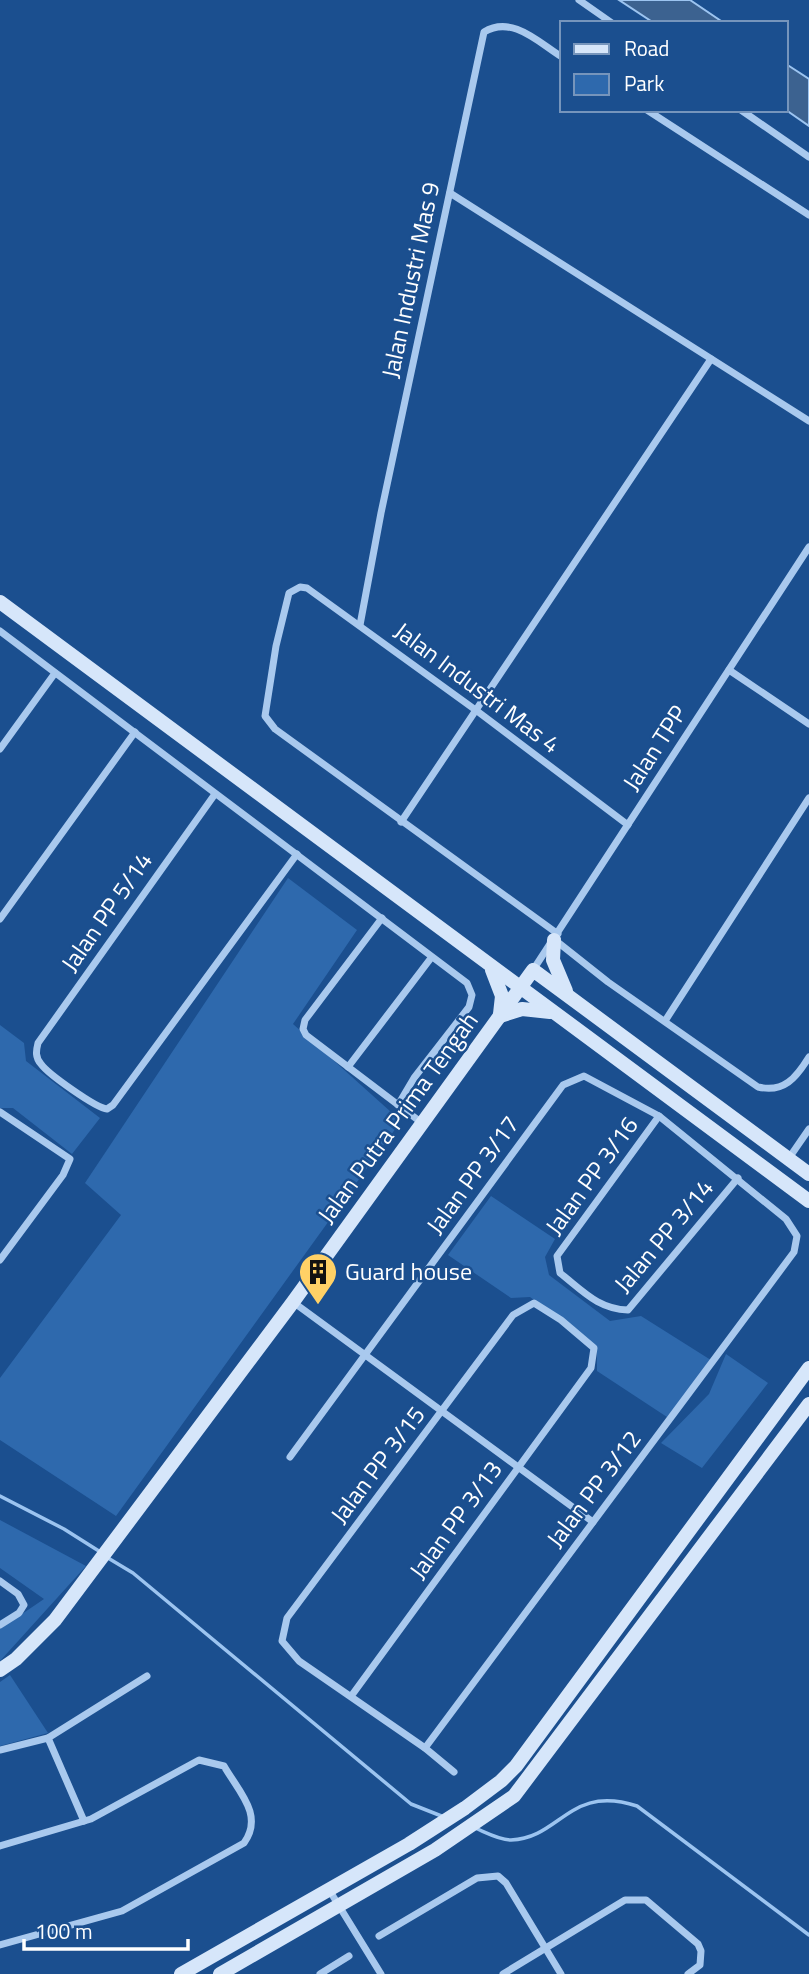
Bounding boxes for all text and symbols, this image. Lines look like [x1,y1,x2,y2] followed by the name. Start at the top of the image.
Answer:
[560,21,788,112] legend
[624,32,669,64] text: Road
[624,67,664,99] text: Park
[372,179,448,381] street label: Jalan Industri Mas 9
[387,613,568,762] street label: Jalan Industri Mas 4
[613,697,695,797] street label: Jalan TPP
[52,844,161,979] street label: Jalan PP 5/14
[308,1004,486,1231] street label: Jalan Putra Prima Tengah
[417,1108,528,1241] street label: Jalan PP 3/17
[536,1109,647,1242] street label: Jalan PP 3/16
[605,1171,722,1300] street label: Jalan PP 3/14
[297,1251,339,1306] building icon: Guard house
[345,1253,472,1289] place label: Guard house
[321,1398,433,1531] street label: Jalan PP 3/15
[537,1422,649,1555] street label: Jalan PP 3/12
[400,1453,511,1586] street label: Jalan PP 3/13
[24,1908,189,1952] scale bar
[35,1915,92,1947] text: 100 m

